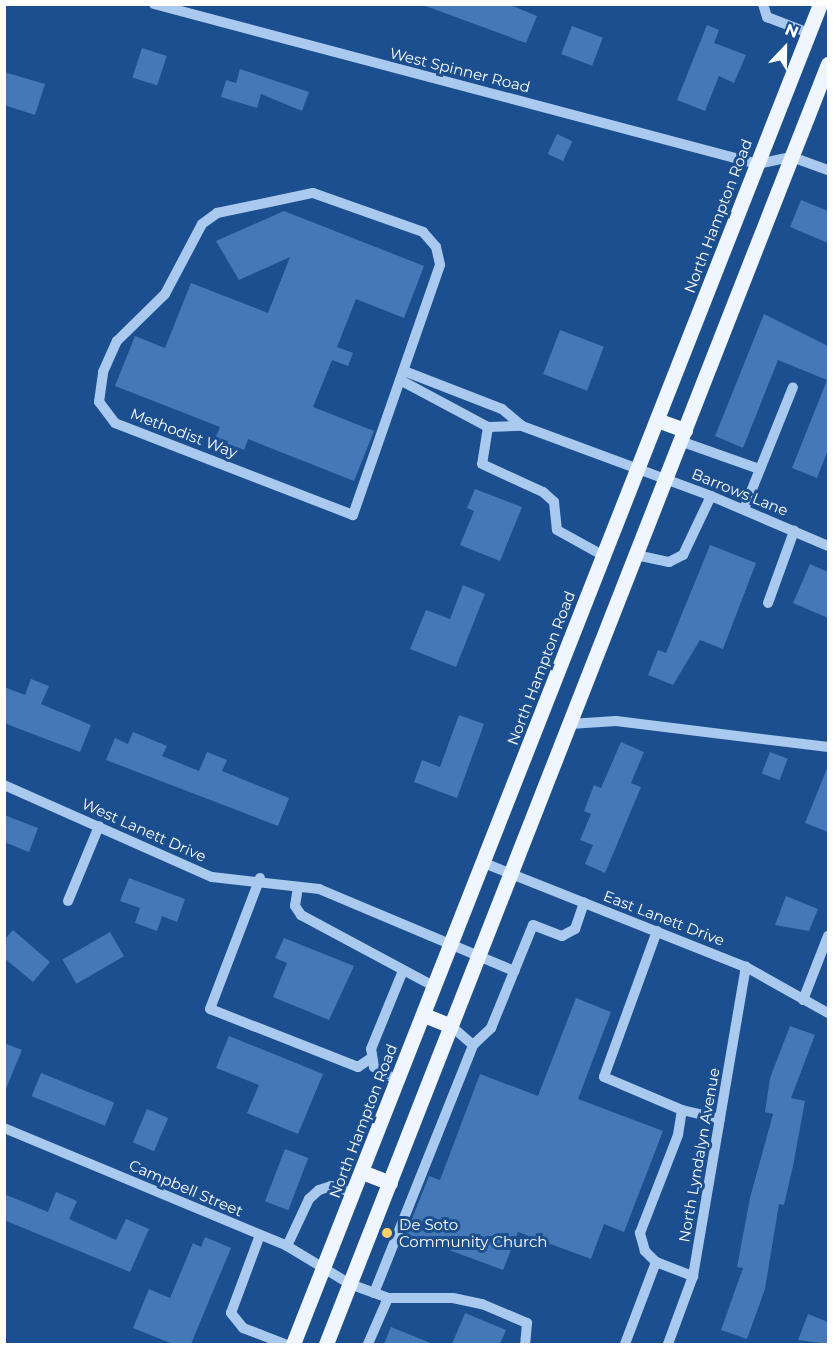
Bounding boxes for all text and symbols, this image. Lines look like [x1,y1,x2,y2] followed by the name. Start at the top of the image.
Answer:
[755,18,815,78] north arrow
[782,20,801,42] text: N
[388,44,532,96] street label: West Spinner Road
[680,136,756,296] street label: North Hampton Road
[128,404,240,462] street label: Methodist Way
[689,464,791,520] street label: Barrows Lane
[503,588,579,748] street label: North Hampton Road
[79,794,209,866] street label: West Lanett Drive
[601,887,727,949] street label: East Lanett Drive
[325,1041,401,1201] street label: North Hampton Road
[675,1066,723,1244] street label: North Lyndalyn Avenue
[126,1156,246,1220] street label: Campbell Street
[399,1215,547,1250] place label: De Soto Community Church
[380,1226,394,1240] marker: De Soto Community Church

